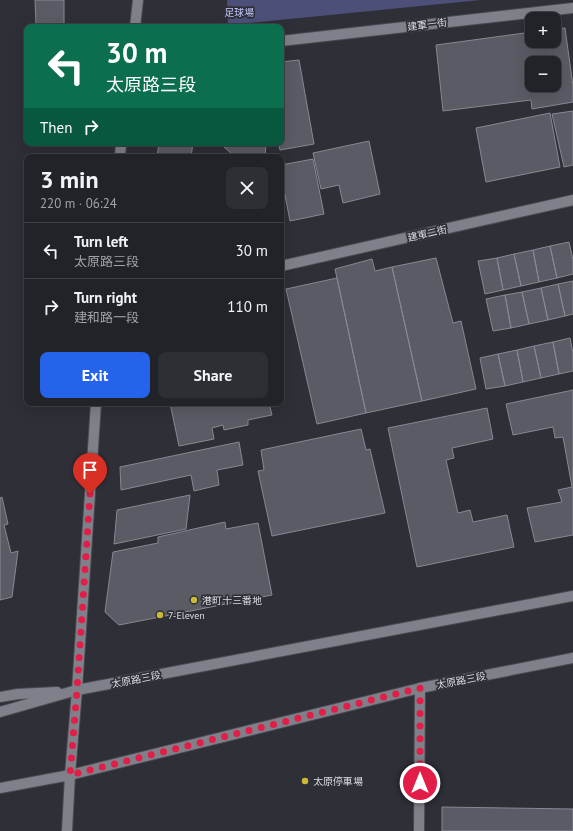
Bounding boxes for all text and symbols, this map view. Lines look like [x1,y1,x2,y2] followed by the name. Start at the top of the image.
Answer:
[224,6,254,19] park label: 足球場
[525,12,561,92] map controls
[525,12,561,48] button: +
[406,16,448,33] street label: 建軍一街
[106,34,167,71] text: 30 m
[40,40,92,92] icon: left
[525,56,561,92] button: −
[106,73,196,96] text: 太原路三段
[80,116,102,138] icon: right
[40,118,72,137] text: Then
[40,164,99,195] text: 3 min
[226,167,268,209] button: close
[40,195,117,212] text: 220 m · 06:24
[406,223,448,244] street label: 建軍二街
[74,232,128,251] text: Turn left
[40,240,62,262] icon: left
[235,241,268,260] text: 30 m
[74,253,139,270] text: 太原路三段
[74,288,137,307] text: Turn right
[40,296,62,318] icon: right
[227,297,268,316] text: 110 m
[74,309,139,326] text: 建和路一段
[40,352,150,398] button: Exit
[158,352,268,398] button: Share
[73,453,107,494] pin
[79,459,101,481] icon: arrive
[202,594,262,607] place label: 港町十三番地
[189,595,199,605] marker: 港町十三番地
[168,609,205,622] place label: 7-Eleven
[155,610,165,620] marker: 7-Eleven
[110,668,162,691] street label: 太原路三段
[435,669,487,692] street label: 太原路三段
[399,762,441,804] position arrow
[313,775,363,788] place label: 太原停車場
[300,776,310,786] marker: 太原停車場

